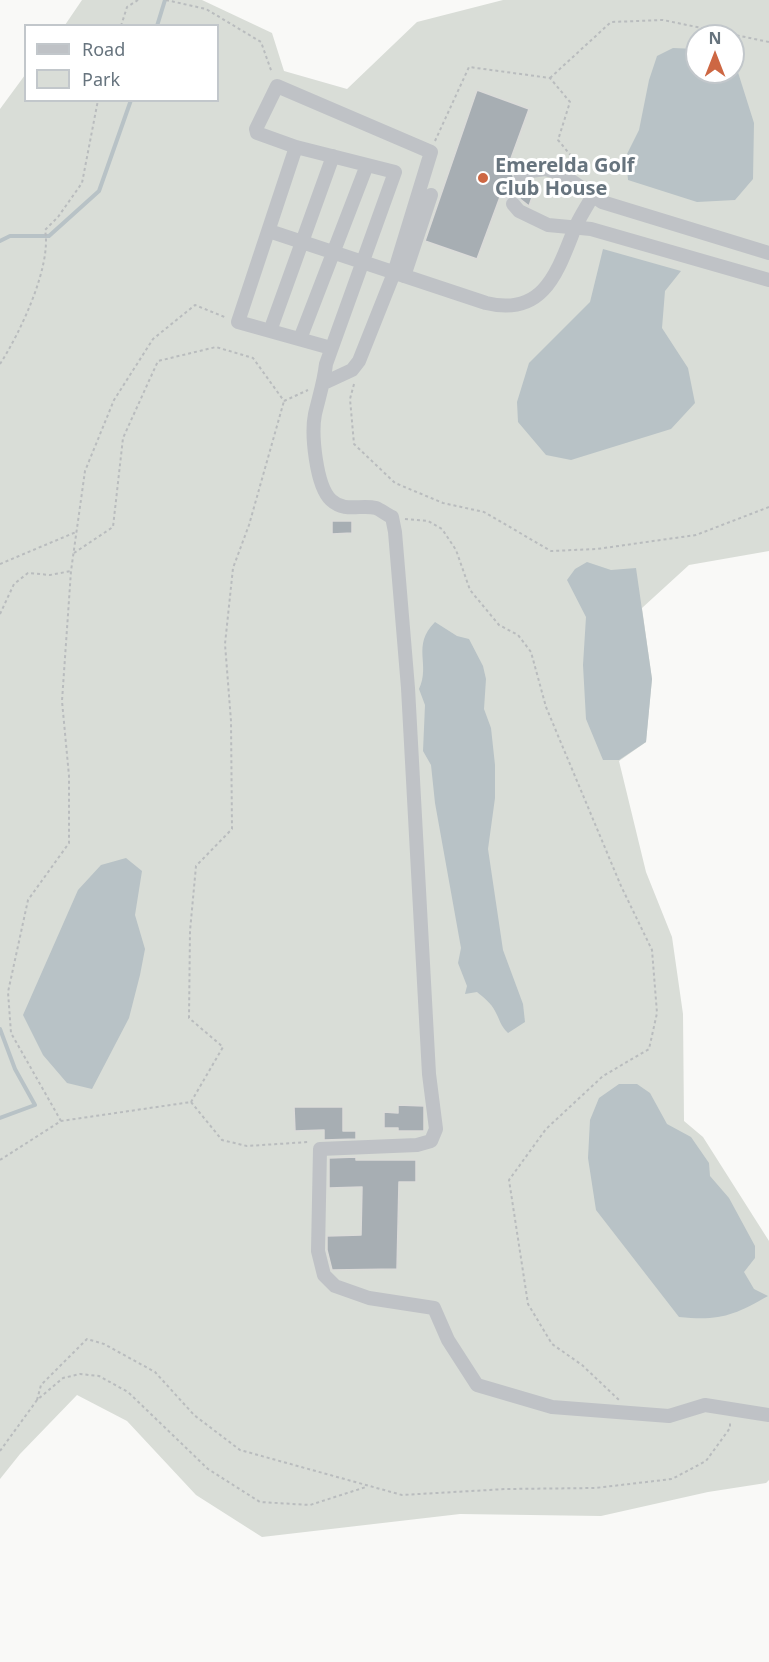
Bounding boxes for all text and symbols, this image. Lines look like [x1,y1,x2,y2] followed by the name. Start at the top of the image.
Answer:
[24,24,219,102] legend
[685,24,745,84] north arrow
[708,27,722,49] text: N
[82,37,125,61] text: Road
[82,67,120,91] text: Park
[495,154,635,201] place label: Emerelda Golf Club House
[476,171,490,185] marker: Emerelda Golf Club House

